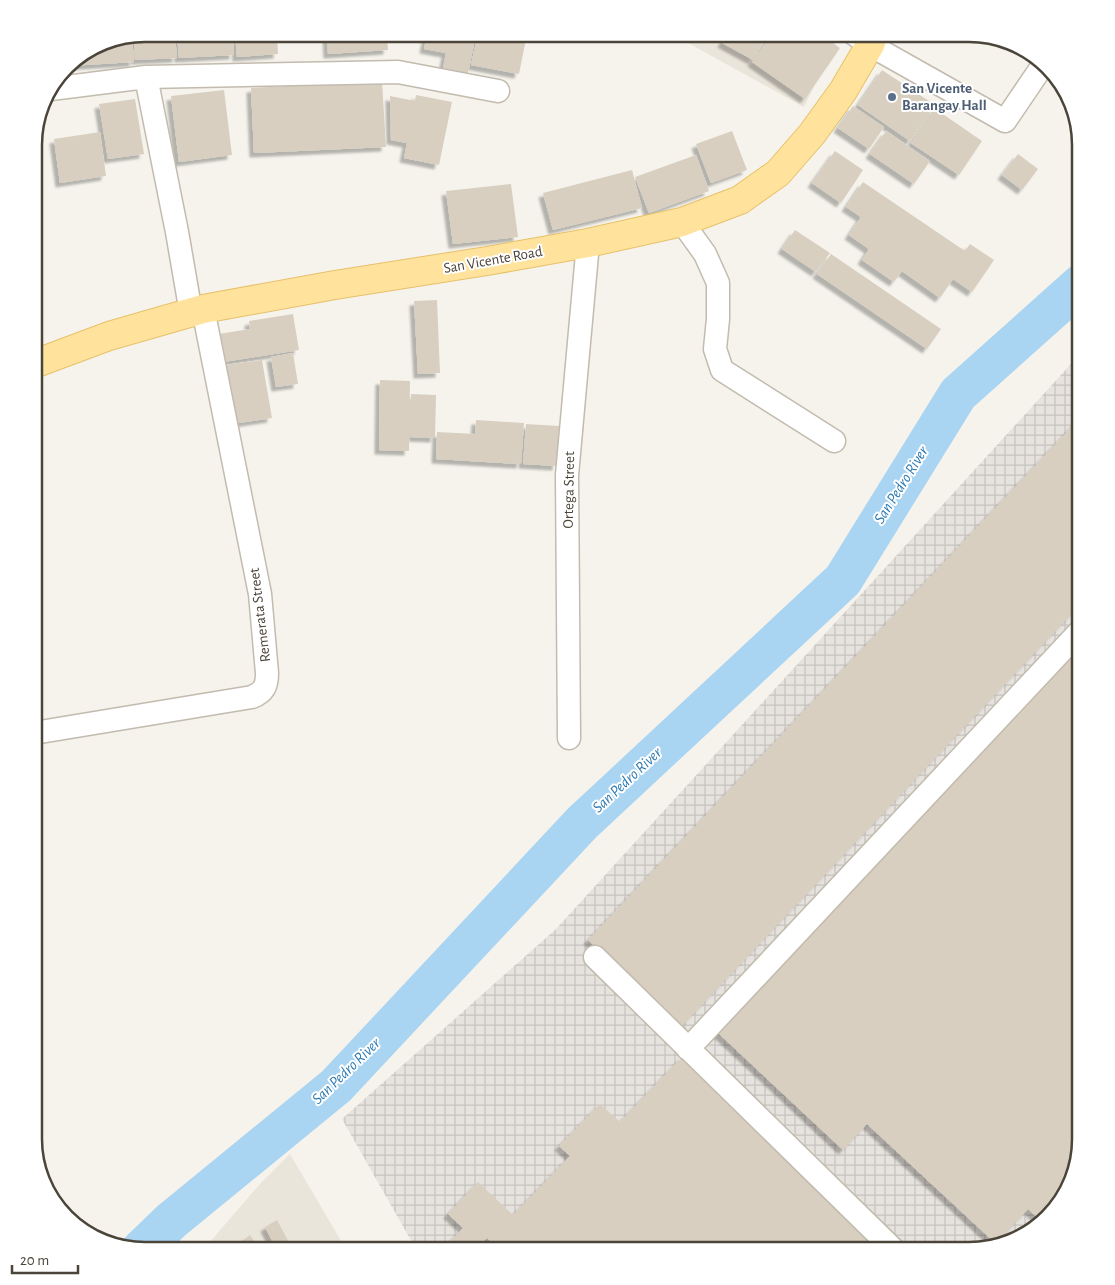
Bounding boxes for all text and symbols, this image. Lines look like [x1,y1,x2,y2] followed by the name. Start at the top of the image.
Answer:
[902,81,987,113] place label: San Vicente Barangay Hall
[886,91,898,103] marker: San Vicente Barangay Hall
[442,244,544,276] street label: San Vicente Road
[871,443,931,526] water label: San Pedro River
[561,451,577,529] street label: Ortega Street
[247,567,273,663] street label: Remerata Street
[589,744,665,816] water label: San Pedro River
[309,1034,384,1107] water label: San Pedro River
[12,1242,79,1274] scale bar
[20,1253,49,1268] text: 20 m

